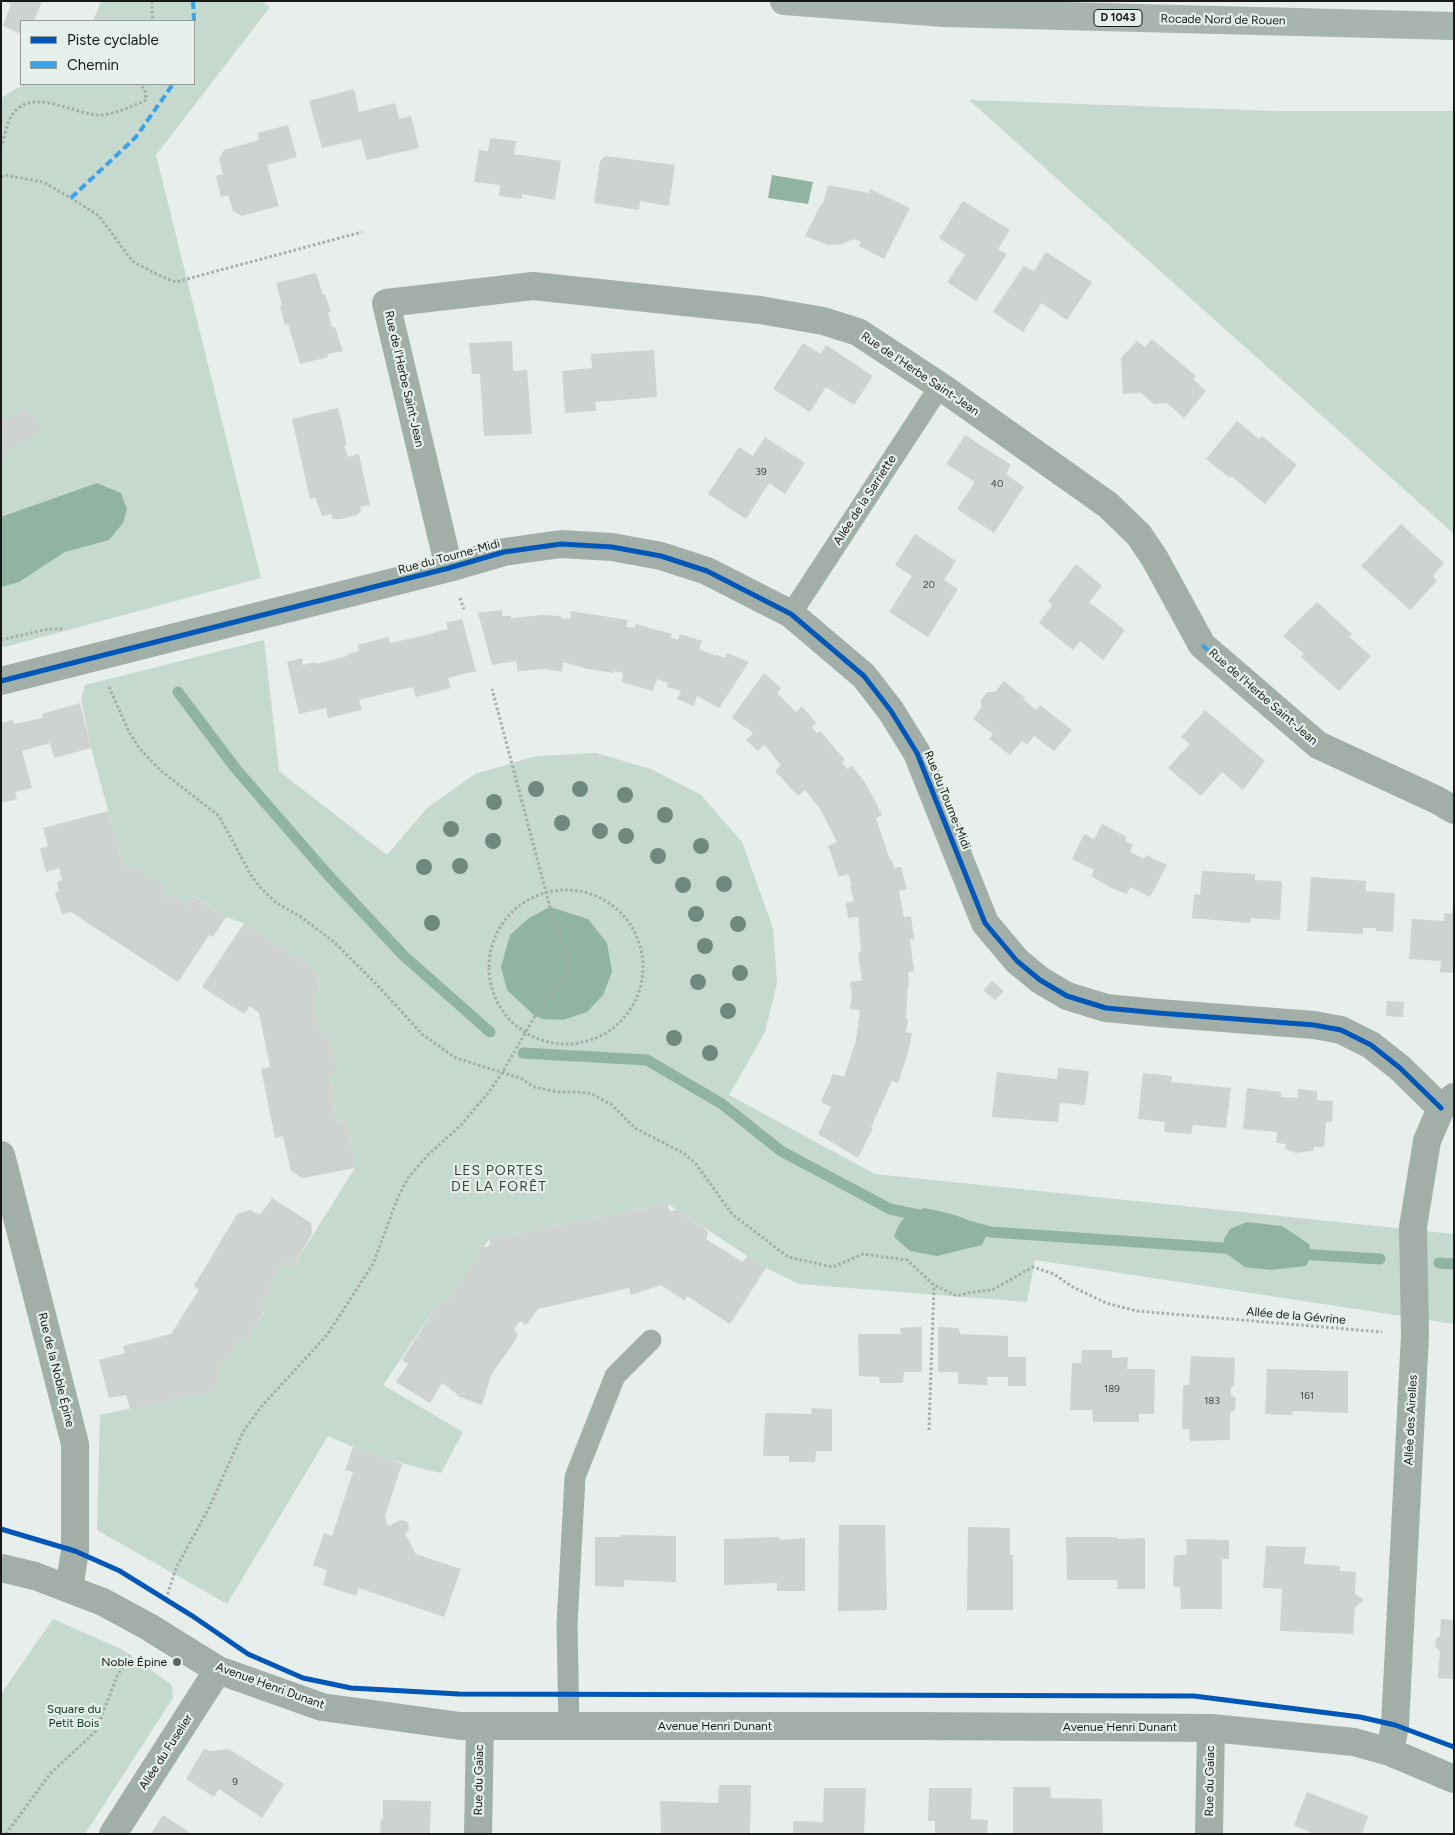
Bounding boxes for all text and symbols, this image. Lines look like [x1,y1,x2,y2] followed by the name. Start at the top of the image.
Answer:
[1094,10,1142,27] road number: D 1043
[1160,12,1286,28] street label: Rocade Nord de Rouen
[20,20,195,85] legend
[67,31,159,49] text: Piste cyclable
[67,56,119,74] text: Chemin
[381,309,427,449] street label: Rue de l'Herbe Saint-Jean
[858,329,982,419] street label: Rue de l'Herbe Saint-Jean
[831,452,899,548] street label: Allée de la Sarriette
[755,466,767,478] house number: 39
[991,478,1003,490] house number: 40
[396,536,502,578] street label: Rue du Tourne-Midi
[923,579,935,591] house number: 20
[1206,646,1320,748] street label: Rue de l'Herbe Saint-Jean
[921,749,973,851] street label: Rue du Tourne-Midi
[450,1163,548,1196] district label: LES PORTES DE LA FORÊT
[1246,1304,1346,1328] street label: Allée de la Gévrine
[35,1311,77,1429] street label: Rue de la Noble Épine
[1401,1374,1421,1466] street label: Allée des Airelles
[1104,1383,1120,1395] house number: 189
[1300,1390,1314,1402] house number: 161
[1204,1395,1220,1407] house number: 183
[101,1655,167,1669] place label: Noble Épine
[171,1656,183,1668] marker: Noble Épine
[214,1660,326,1712] street label: Avenue Henri Dunant
[47,1702,101,1730] park label: Square du Petit Bois
[136,1711,196,1793] street label: Allée du Fuselier
[658,1719,772,1733] street label: Avenue Henri Dunant
[1063,1720,1177,1734] street label: Avenue Henri Dunant
[471,1744,487,1816] street label: Rue du Gaïac
[1202,1745,1218,1817] street label: Rue du Gaïac
[232,1776,238,1788] house number: 9

